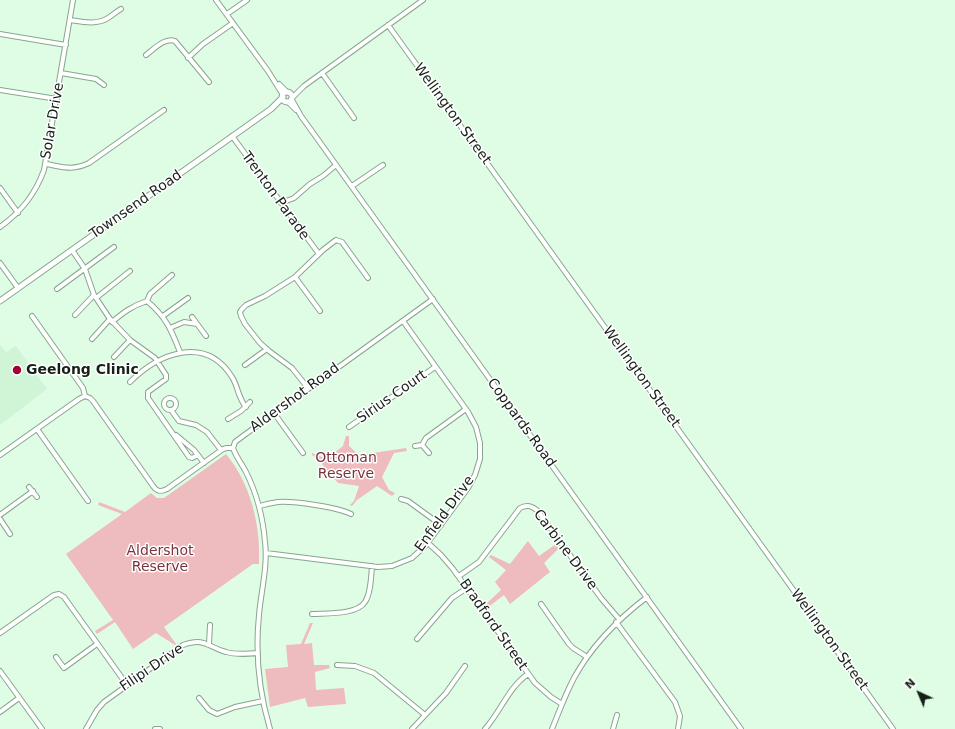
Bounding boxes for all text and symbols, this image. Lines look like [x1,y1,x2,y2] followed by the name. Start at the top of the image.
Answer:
[410,60,494,168] street label: Wellington Street
[38,81,68,161] street label: Solar Drive
[237,149,313,243] street label: Trenton Parade
[87,167,185,243] street label: Townsend Road
[599,323,683,431] street label: Wellington Street
[247,360,343,436] street label: Aldershot Road
[26,362,139,378] place label: Geelong Clinic
[11,364,23,376] marker: Geelong Clinic
[354,367,430,427] street label: Sirius Court
[483,375,559,471] street label: Coppards Road
[315,450,377,482] park label: Ottoman Reserve
[412,473,478,555] street label: Enfield Drive
[529,507,601,593] street label: Carbine Drive
[127,543,193,576] park label: Aldershot Reserve
[455,576,531,674] street label: Bradford Street
[787,586,871,694] street label: Wellington Street
[117,641,187,695] street label: Filipi Drive
[899,673,939,713] north arrow
[902,676,918,692] text: N

